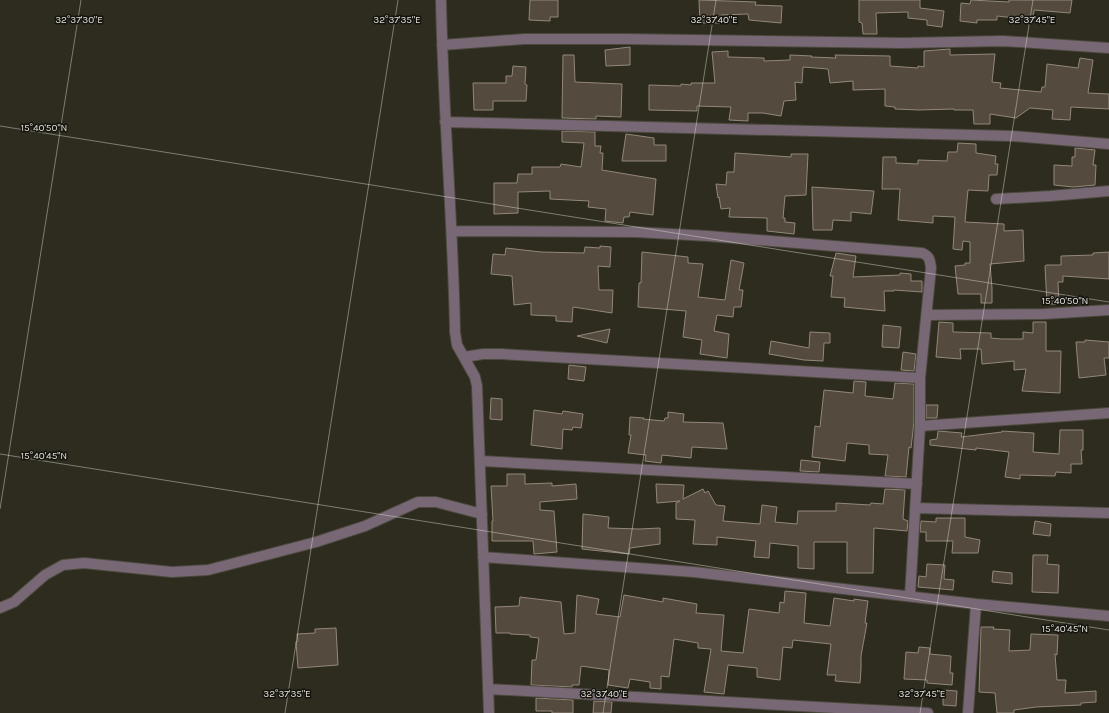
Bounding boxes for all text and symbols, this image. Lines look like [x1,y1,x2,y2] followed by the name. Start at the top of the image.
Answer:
[55,14,103,26] text: 32°37'30"E
[373,14,421,26] text: 32°37'35"E
[690,14,738,26] text: 32°37'40"E
[1009,14,1055,26] text: 32°37'45"E
[21,122,67,134] text: 15°40'50"N
[1042,295,1088,307] text: 15°40'50"N
[21,450,67,462] text: 15°40'45"N
[1042,623,1088,635] text: 15°40'45"N
[263,688,311,700] text: 32°37'35"E
[580,688,628,700] text: 32°37'40"E
[899,688,945,700] text: 32°37'45"E

